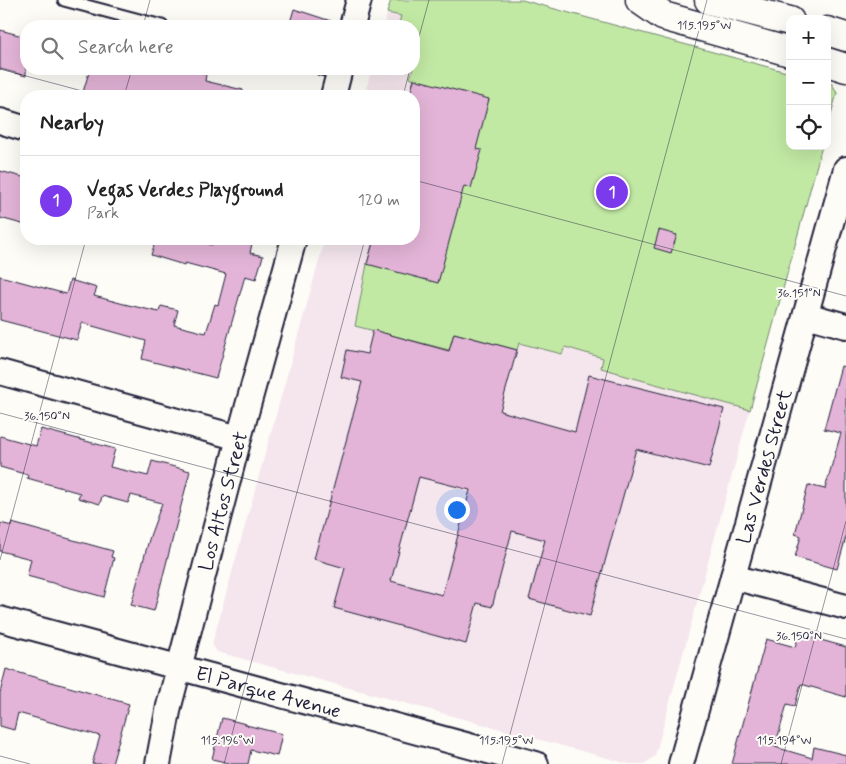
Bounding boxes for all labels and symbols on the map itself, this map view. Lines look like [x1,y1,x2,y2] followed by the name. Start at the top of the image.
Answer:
[677,18,731,34] text: 115.195°W
[596,173,628,211] pin: 1
[777,286,821,302] text: 36.151°N
[731,386,799,547] street label: Las Verdes Street
[24,409,70,425] text: 36.150°N
[193,429,255,574] street label: Los Altos Street
[444,497,470,523] your location
[776,629,822,645] text: 36.150°N
[192,660,344,726] street label: El Parque Avenue
[200,733,254,749] text: 115.196°W
[479,733,533,749] text: 115.195°W
[757,733,811,749] text: 115.194°W

